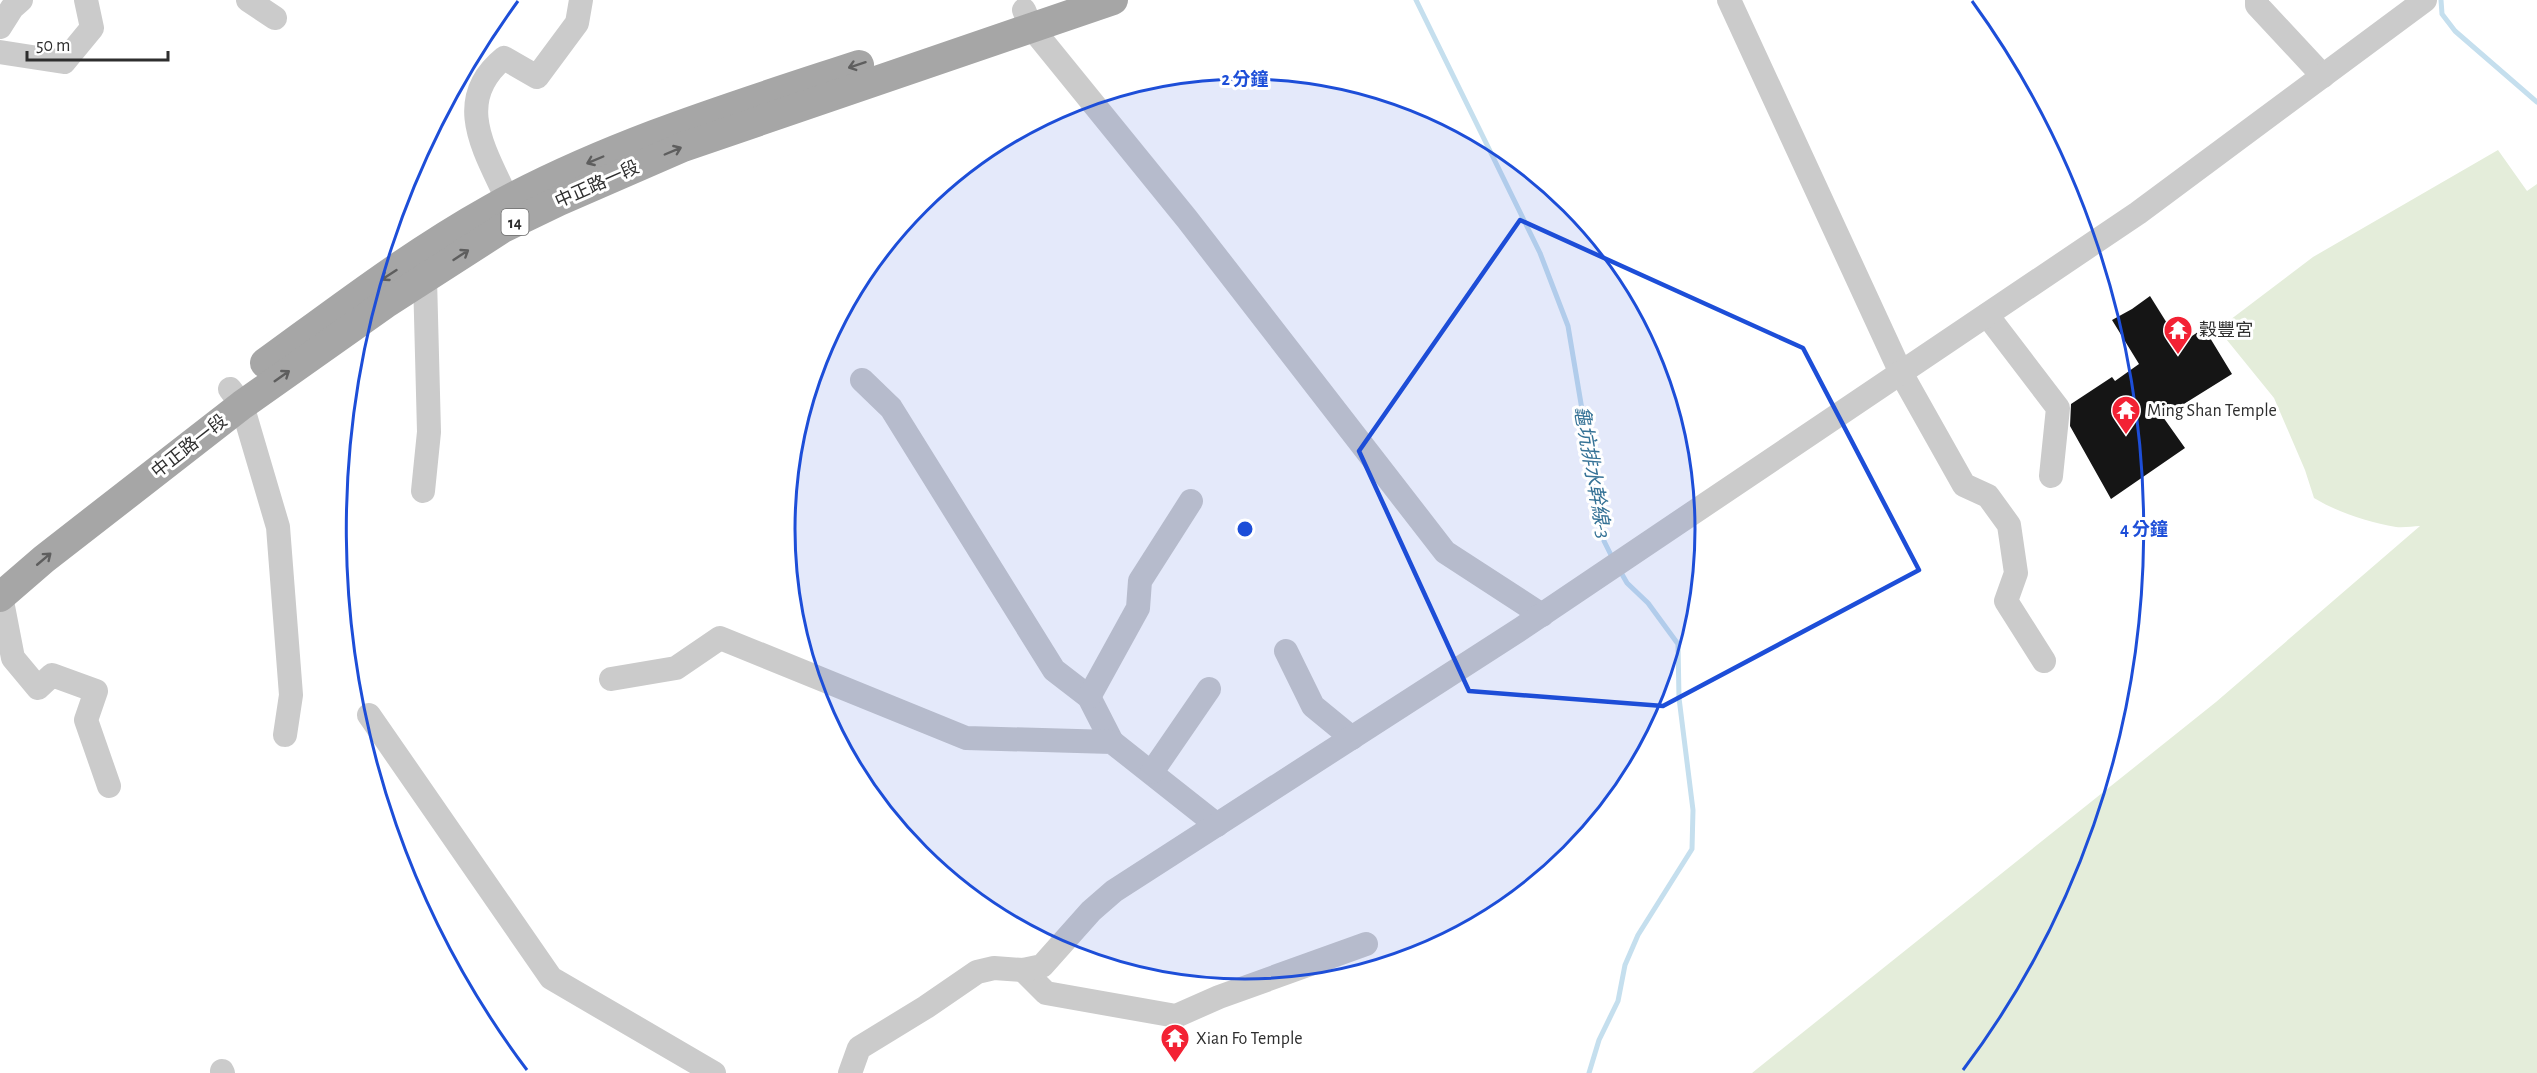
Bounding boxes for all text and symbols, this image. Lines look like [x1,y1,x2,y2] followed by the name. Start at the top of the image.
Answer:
[27,24,168,62] scale bar
[36,37,70,55] text: 50 m
[849,61,867,72] one-way arrow
[1221,69,1269,89] text: 2 分鐘
[664,145,682,156] one-way arrow
[587,155,605,166] one-way arrow
[552,157,642,211] street label: 中正路一段
[502,209,528,235] road number: 14
[452,249,469,261] one-way arrow
[381,269,397,281] one-way arrow
[2162,314,2194,356] temple icon: 穀豐宮
[2199,320,2253,340] place label: 穀豐宮
[273,370,290,382] one-way arrow
[2110,394,2142,436] temple icon: Ming Shan Temple
[2147,402,2277,420] place label: Ming Shan Temple
[1570,404,1616,540] water label: 龜坑排水幹線-3
[147,410,231,482] street label: 中正路一段
[1235,519,1255,539] centre of rings
[2120,519,2168,539] text: 4 分鐘
[36,552,51,566] one-way arrow
[1159,1022,1191,1064] temple icon: Xian Fo Temple
[1196,1030,1303,1048] place label: Xian Fo Temple

